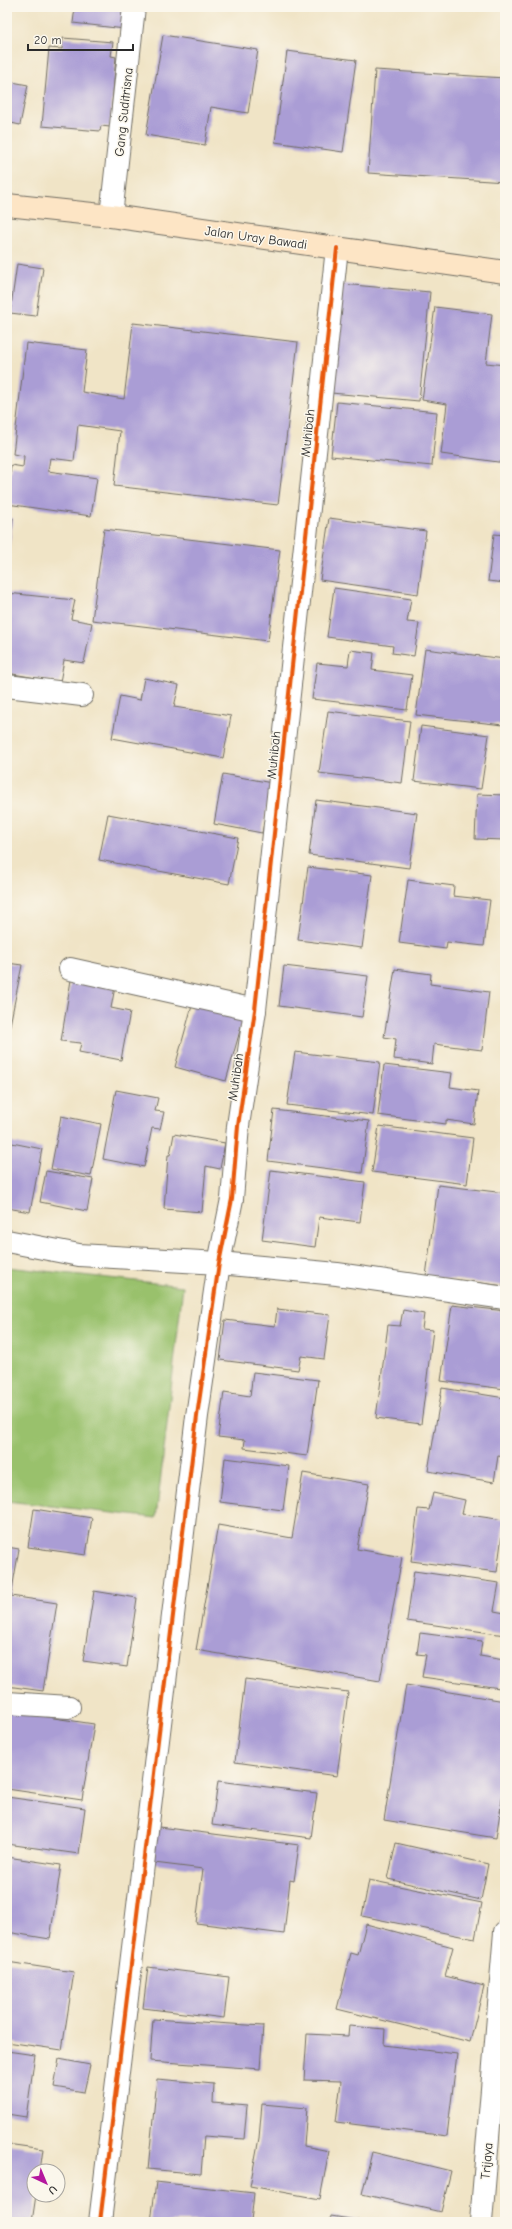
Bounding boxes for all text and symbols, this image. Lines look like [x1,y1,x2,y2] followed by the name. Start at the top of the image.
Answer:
[28,26,133,52] scale bar
[34,33,62,47] text: 20 m
[111,67,136,157] street label: Gang Suditrisna
[204,223,308,252] street label: Jalan Uray Bawadi
[298,408,317,458] street label: Muhibah
[264,730,283,780] street label: Muhibah
[225,1052,246,1102] street label: Muhibah
[477,2142,496,2180] street label: Trijaya
[26,2163,66,2203] north arrow
[45,2183,60,2197] text: U

